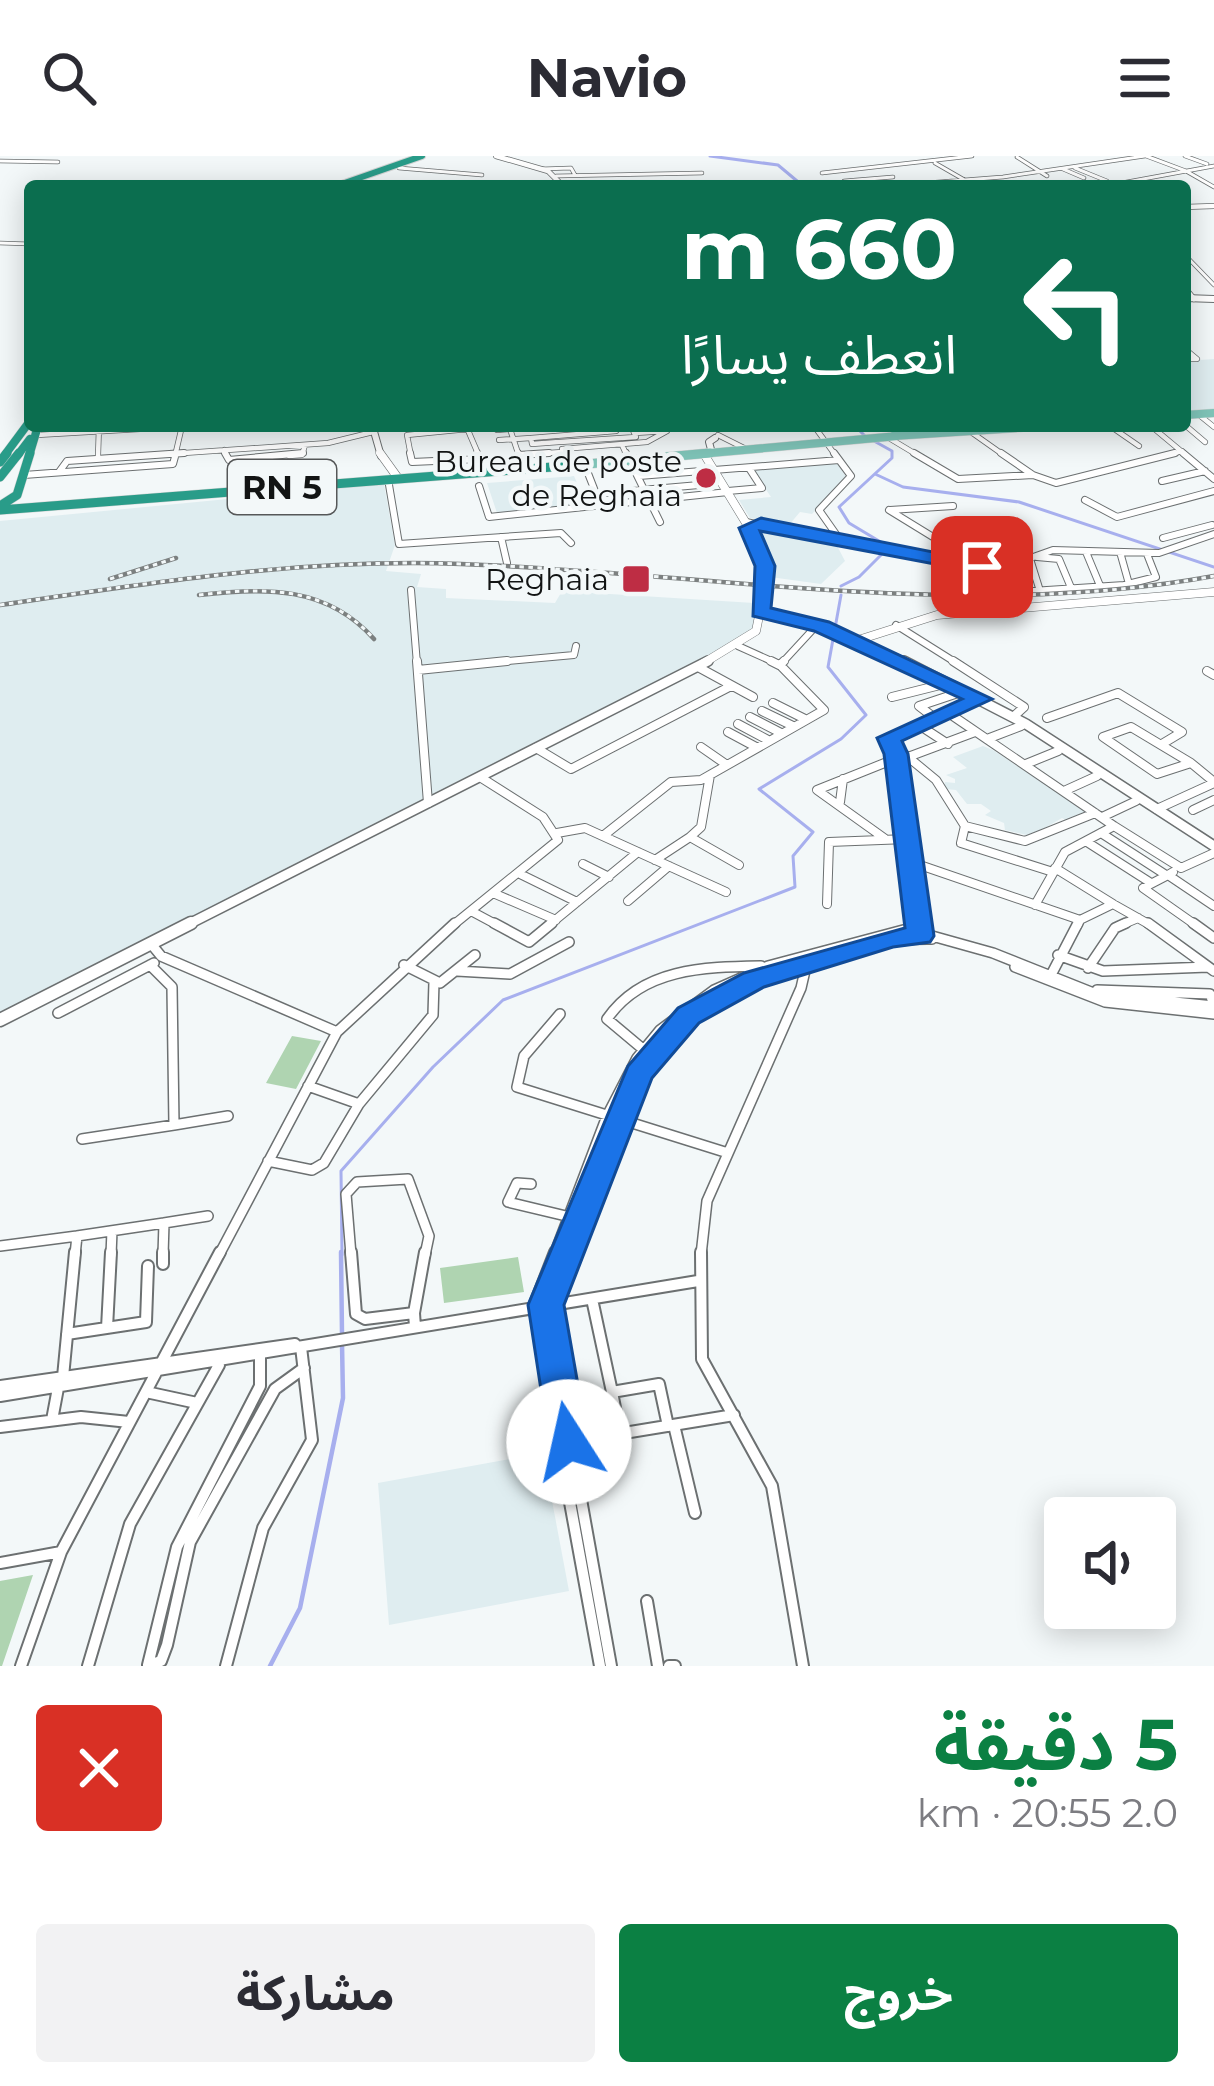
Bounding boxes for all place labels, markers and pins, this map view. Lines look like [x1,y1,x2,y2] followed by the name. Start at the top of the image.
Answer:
[434,443,682,514] place label: Bureau de poste de Reghaia
[693,465,719,491] marker: Bureau de poste de Reghaia
[931,516,1033,618] pin
[485,561,609,598] place label: Reghaia
[620,563,652,595] marker: Reghaia

